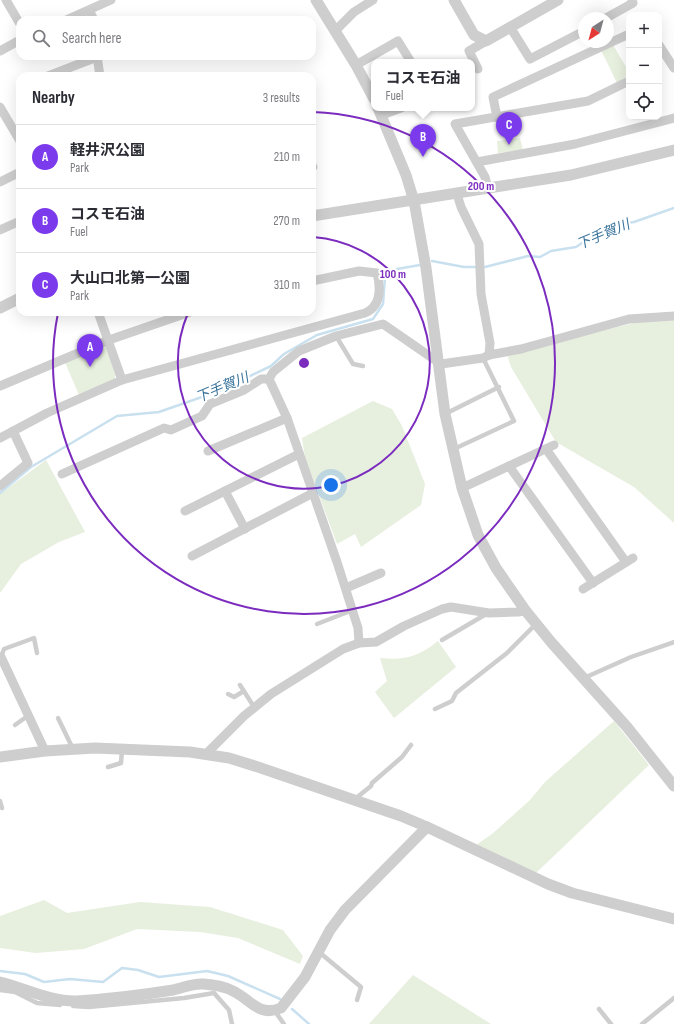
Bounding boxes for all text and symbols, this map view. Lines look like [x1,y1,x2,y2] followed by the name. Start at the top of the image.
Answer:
[578,12,614,48] north arrow
[626,12,662,120] map controls
[626,12,662,48] button: +
[16,16,316,60] search box
[30,27,52,49] icon: search
[62,29,122,48] text: Search here
[626,48,662,84] button: −
[371,59,475,111] popup
[385,69,461,88] text: コスモ石油
[626,84,662,120] button: locate
[32,88,75,108] text: Nearby
[385,88,403,104] text: Fuel
[263,90,300,106] text: 3 results
[496,112,522,145] pin: C
[410,124,436,157] pin: B
[70,141,145,160] text: 軽井沢公園
[42,149,48,165] text: A
[274,149,300,165] text: 210 m
[70,160,89,176] text: Park
[468,179,494,194] text: 200 m
[70,205,145,224] text: コスモ石油
[42,213,48,229] text: B
[273,213,300,229] text: 270 m
[574,215,634,253] water label: 下手賀川
[70,224,88,240] text: Fuel
[380,267,406,282] text: 100 m
[70,269,190,288] text: 大山口北第一公園
[42,277,48,293] text: C
[274,277,300,293] text: 310 m
[70,288,89,304] text: Park
[77,334,103,367] pin: A
[297,356,311,370] centre of rings
[193,368,253,406] water label: 下手賀川
[321,475,341,495] your location

